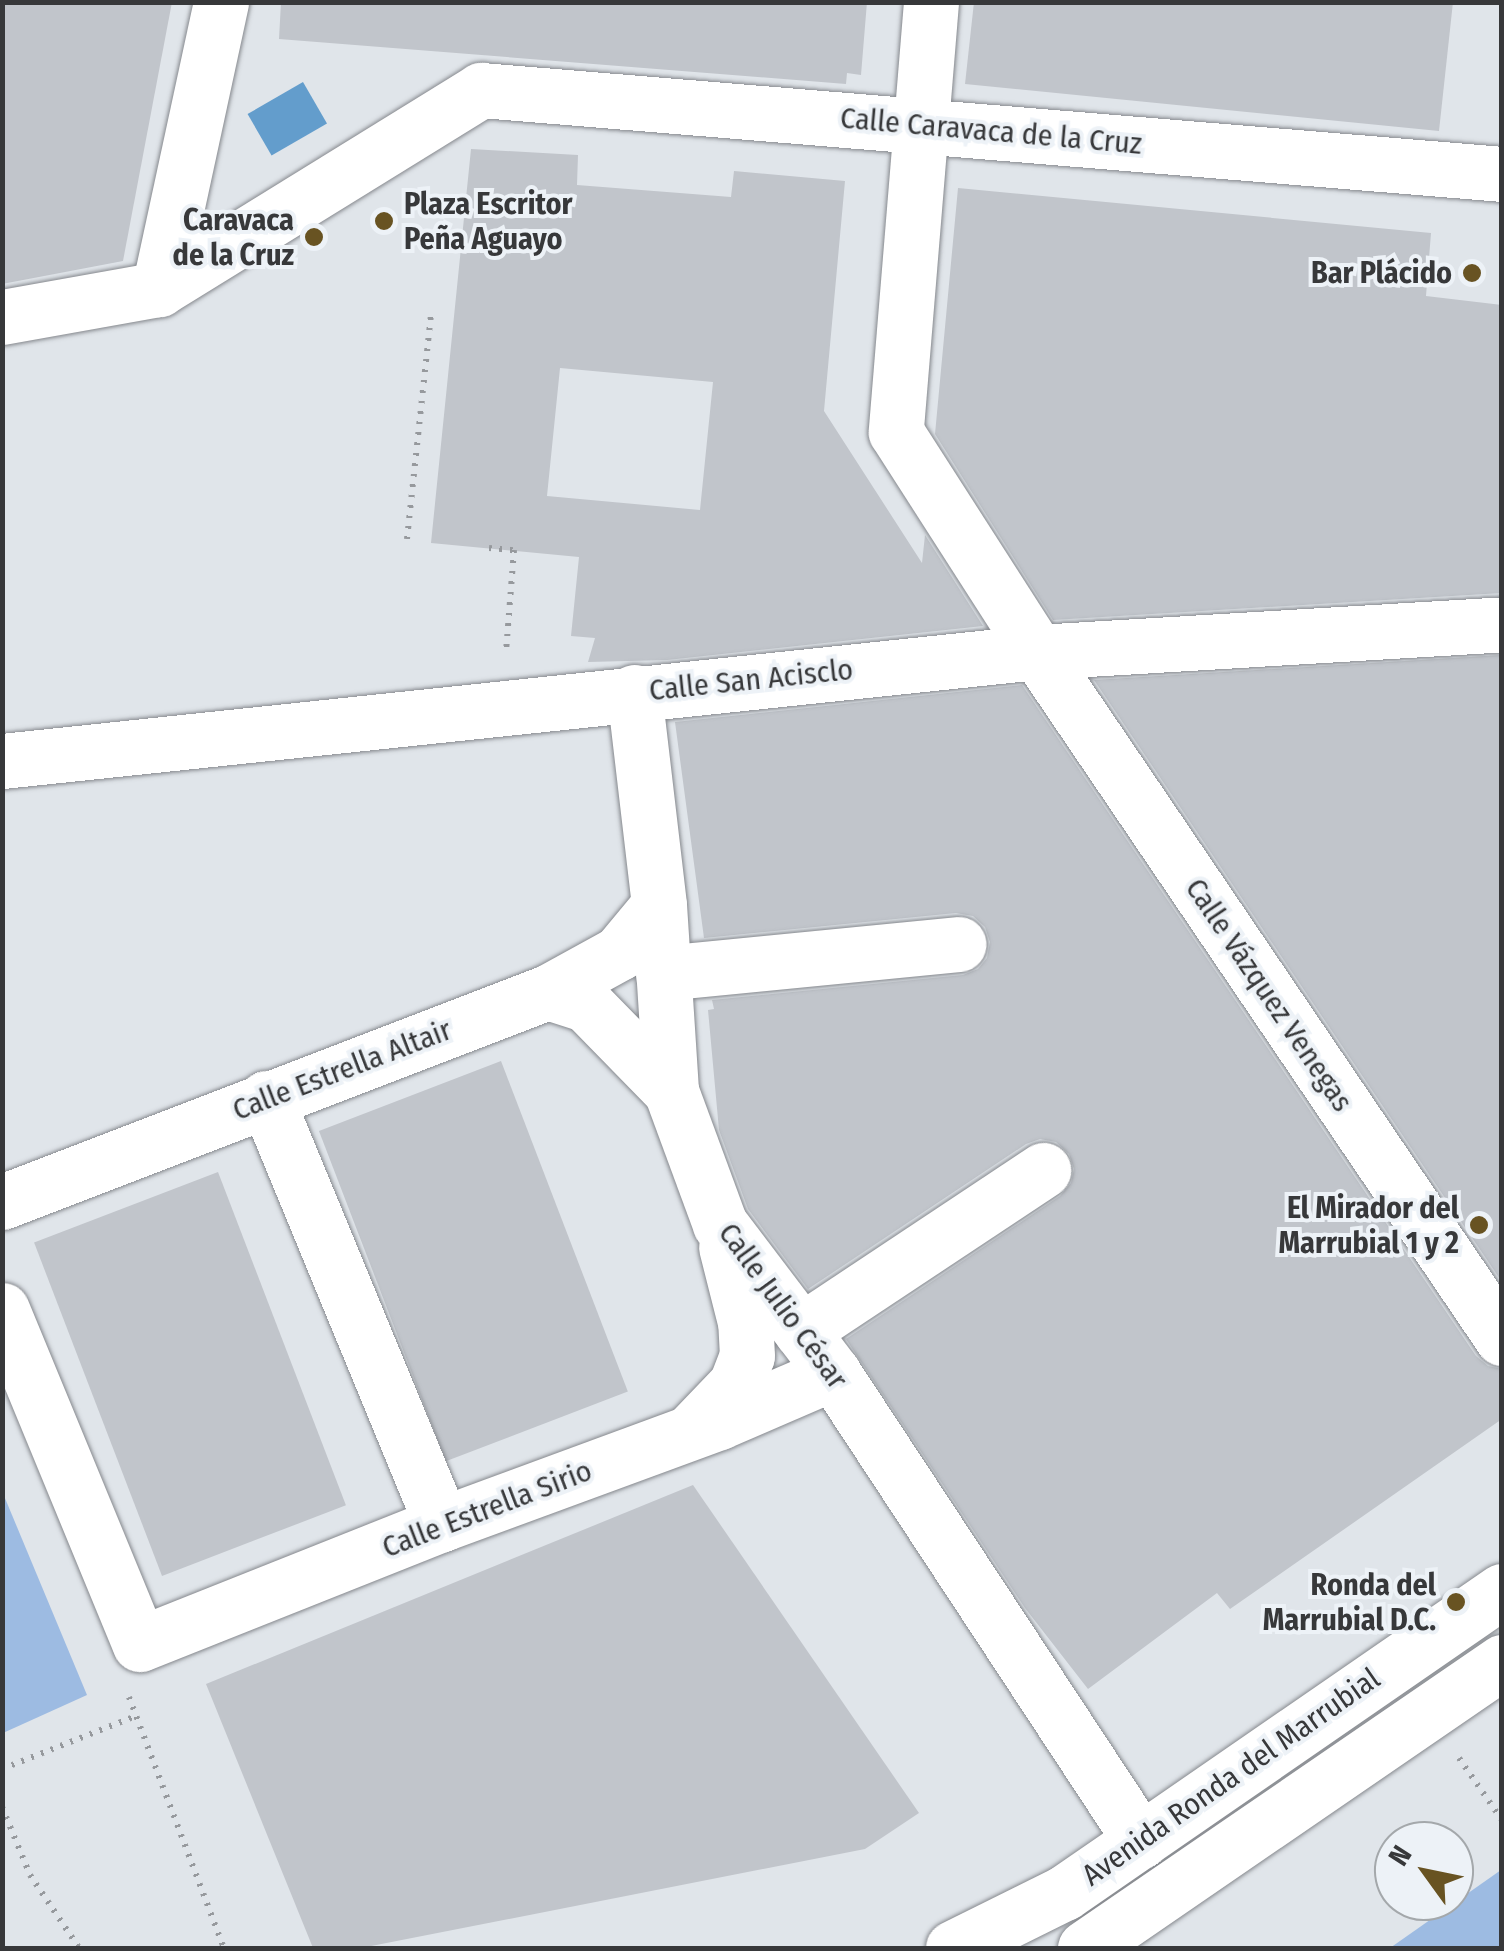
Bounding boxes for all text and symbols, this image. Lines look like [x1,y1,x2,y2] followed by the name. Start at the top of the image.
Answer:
[839,100,1143,162] street label: Calle Caravaca de la Cruz
[404,186,572,256] place label: Plaza Escritor Peña Aguayo
[173,202,294,272] place label: Caravaca de la Cruz
[373,210,395,232] marker: Plaza Escritor Peña Aguayo
[303,226,325,248] marker: Caravaca de la Cruz
[1311,255,1452,291] place label: Bar Plácido
[1461,262,1483,284] marker: Bar Plácido
[647,651,855,709] street label: Calle San Acisclo
[1178,872,1360,1118] street label: Calle Vázquez Venegas
[228,1012,456,1128] street label: Calle Estrella Altair
[1279,1190,1459,1260] place label: El Mirador del Marrubial 1 y 2
[1468,1214,1490,1236] marker: El Mirador del Marrubial 1 y 2
[711,1216,855,1396] street label: Calle Julio César
[377,1452,597,1566] street label: Calle Estrella Sirio
[1263,1567,1436,1638] place label: Ronda del Marrubial D.C.
[1445,1591,1467,1613] marker: Ronda del Marrubial D.C.
[1075,1661,1387,1893] street label: Avenida Ronda del Marrubial
[1374,1821,1474,1921] north arrow
[1382,1839,1419,1872] text: N

